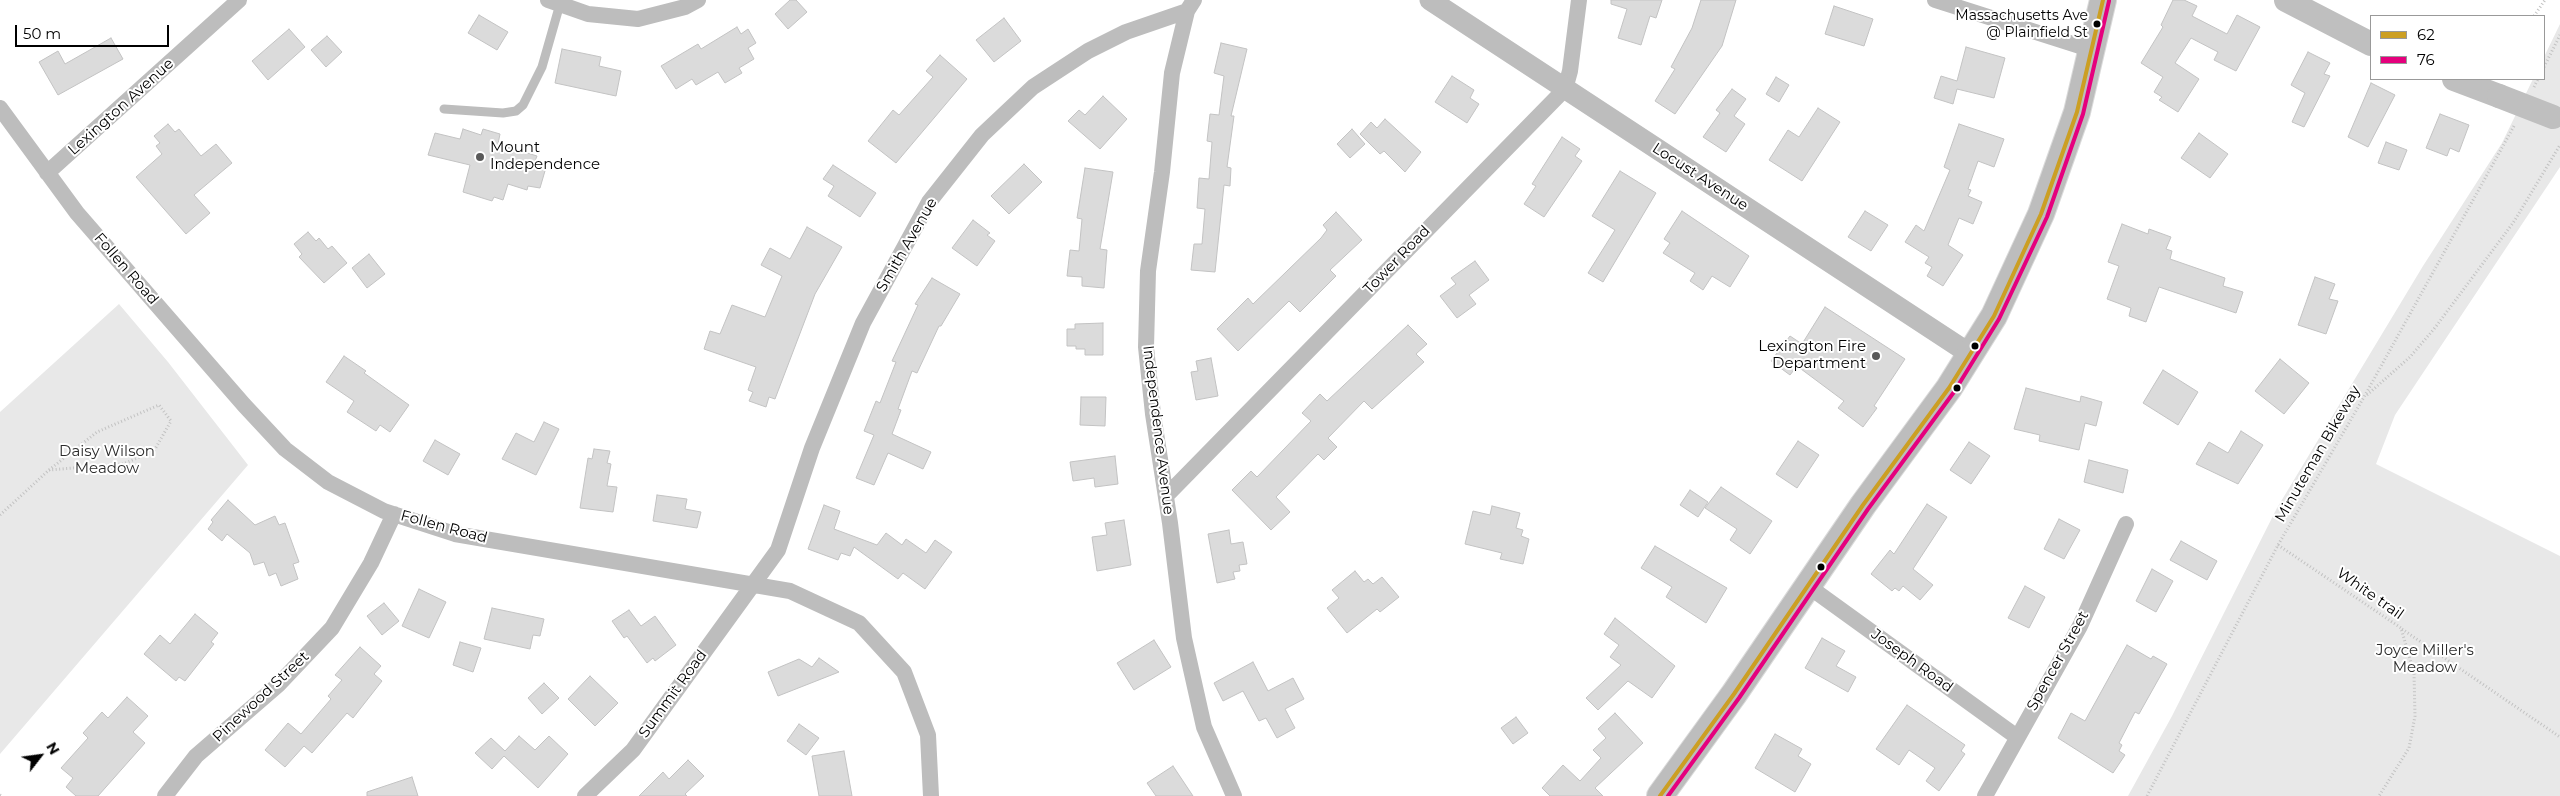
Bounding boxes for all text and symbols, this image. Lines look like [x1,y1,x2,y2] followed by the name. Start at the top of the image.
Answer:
[1955,8,2088,40] place label: Massachusetts Ave @ Plainfield St
[18,15,171,47] scale bar
[2370,15,2545,80] legend
[2092,19,2102,29] marker: Massachusetts Ave @ Plainfield St
[23,24,61,43] text: 50 m
[2417,25,2435,44] text: 62
[2417,50,2435,69] text: 76
[64,55,178,159] street label: Lexington Avenue
[490,139,600,174] place label: Mount Independence
[1649,139,1751,215] street label: Locust Avenue
[474,151,486,163] marker: Mount Independence
[873,195,941,295] street label: Smith Avenue
[1360,222,1434,298] street label: Tower Road
[90,229,162,309] street label: Follen Road
[1758,338,1866,373] place label: Lexington Fire Department
[1970,341,1980,351] unlabelled marker
[1139,344,1177,516] street label: Independence Avenue
[1870,350,1882,362] marker: Lexington Fire Department
[2272,382,2364,526] street label: Minuteman Bikeway
[1952,383,1962,393] unlabelled marker
[59,443,155,478] park label: Daisy Wilson Meadow
[399,507,489,547] street label: Follen Road
[1816,562,1826,572] unlabelled marker
[2333,564,2407,624] street label: White trail
[2023,608,2093,714] street label: Spencer Street
[1868,625,1956,697] street label: Joseph Road
[2376,642,2474,677] park label: Joyce Miller's Meadow
[635,647,711,741] street label: Summit Road
[209,648,313,746] street label: Pinewood Street
[15,731,65,781] north arrow
[42,739,64,758] text: N

